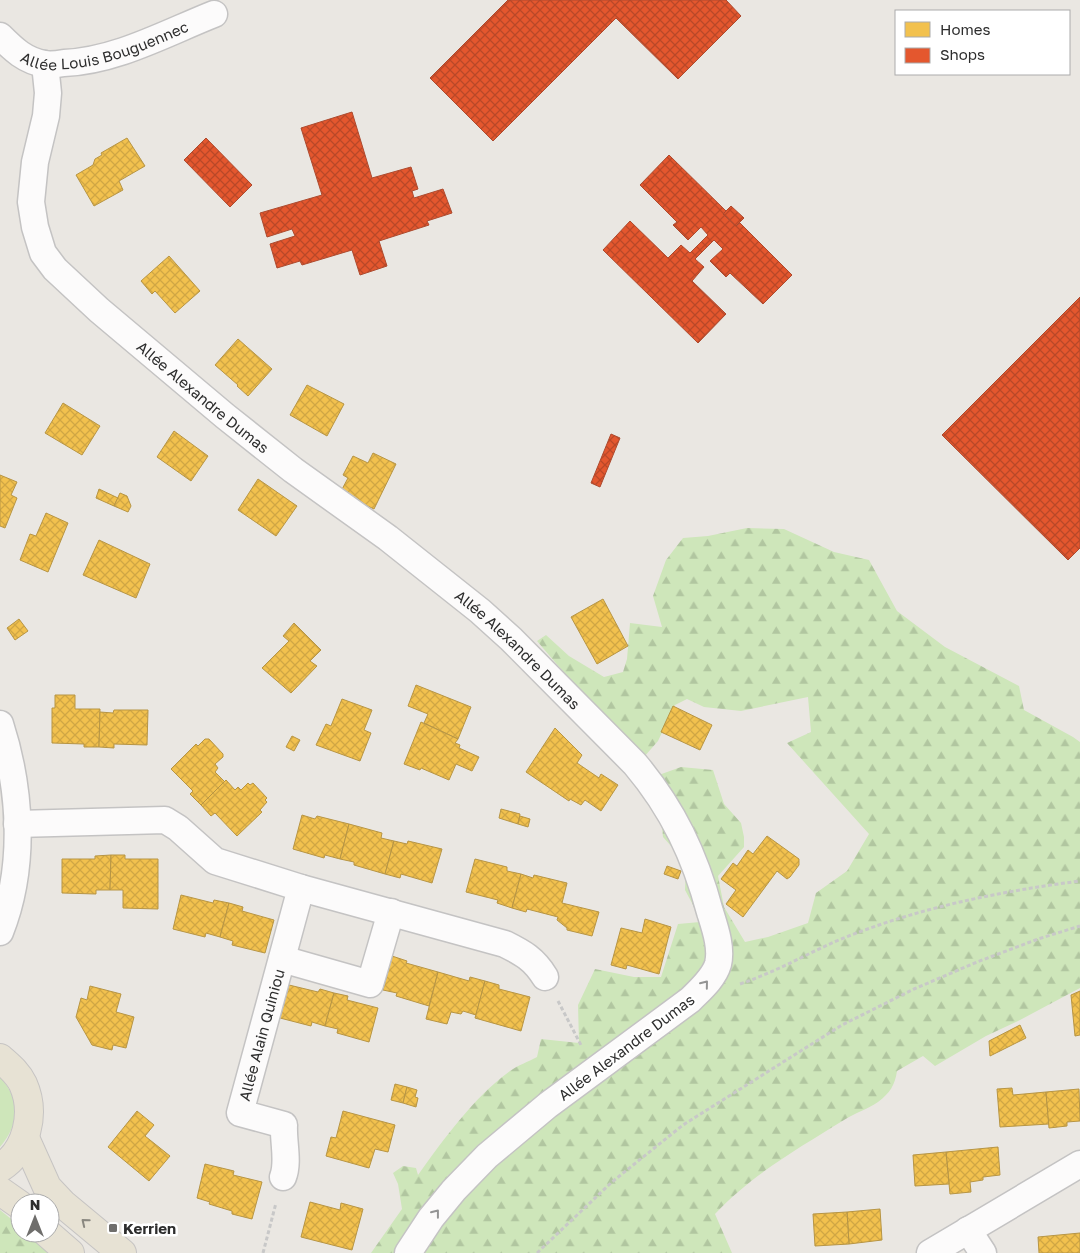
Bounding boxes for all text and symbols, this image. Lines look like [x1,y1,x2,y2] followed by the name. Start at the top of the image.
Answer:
[895,10,1070,75] legend
[18,17,191,74] street label: Allée Louis Bouguennec
[940,20,990,38] text: Homes
[940,45,985,63] text: Shops
[134,337,273,457] street label: Allée Alexandre Dumas
[452,586,584,713] street label: Allée Alexandre Dumas
[235,967,288,1103] street label: Allée Alain Quiniou
[700,980,709,989] one-way arrow
[554,990,698,1104] street label: Allée Alexandre Dumas
[10,1193,60,1243] north arrow
[30,1196,40,1213] text: N
[430,1209,439,1219] one-way arrow
[81,1219,90,1228] one-way arrow
[123,1219,176,1237] place label: Kerrien
[107,1222,119,1234] marker: Kerrien

